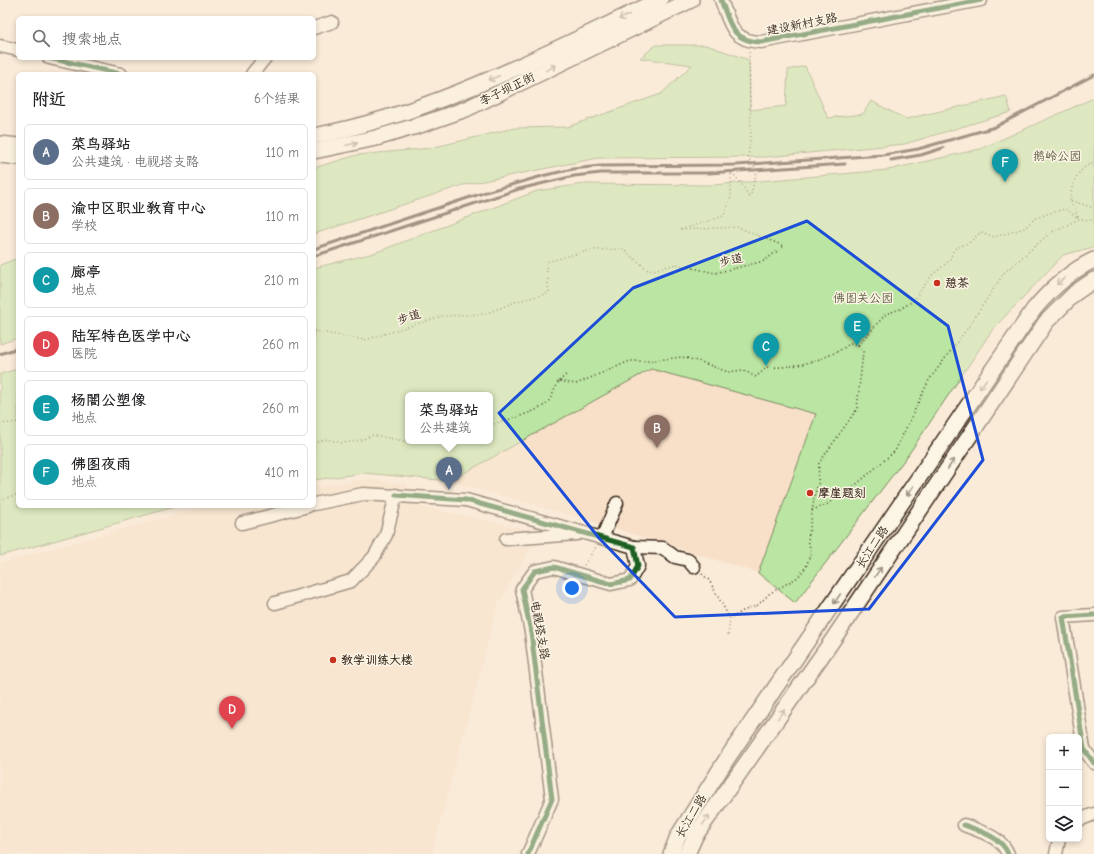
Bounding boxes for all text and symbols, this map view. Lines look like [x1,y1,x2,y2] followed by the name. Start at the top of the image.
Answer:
[765,10,839,38] street label: 建设新村支路
[619,14,631,21] one-way arrow
[16,16,316,60] search box
[30,27,52,49] icon: search
[62,30,122,48] text: 搜索地点
[545,64,557,71] one-way arrow
[477,70,537,108] street label: 李子坝正街
[488,75,500,82] one-way arrow
[32,90,66,109] text: 附近
[254,91,300,106] text: 6个结果
[71,135,131,153] text: 菜鸟驿站
[345,139,358,147] one-way arrow
[42,145,50,160] text: A
[266,145,299,160] text: 110 m
[992,149,1018,182] pin: F
[1033,149,1081,163] park label: 鹅岭公园
[71,154,199,169] text: 公共建筑 · 电视塔支路
[71,199,206,217] text: 渝中区职业教育中心
[42,209,50,224] text: B
[266,209,299,224] text: 110 m
[71,218,97,233] text: 学校
[718,250,744,270] street label: 步道
[71,263,101,281] text: 廊亭
[42,273,50,288] text: C
[264,273,299,288] text: 210 m
[945,276,969,290] place label: 憩茶
[1056,277,1067,285] one-way arrow
[932,278,942,288] marker: 憩茶
[71,282,97,297] text: 地点
[833,291,893,305] park label: 佛图关公园
[395,307,423,327] street label: 步道
[844,313,870,346] pin: E
[71,327,191,345] text: 陆军特色医学中心
[753,333,779,366] pin: C
[42,337,50,352] text: D
[262,337,299,352] text: 260 m
[71,346,97,361] text: 医院
[979,378,987,389] one-way arrow
[71,391,146,409] text: 杨闇公塑像
[405,392,493,444] popup
[42,401,50,416] text: E
[262,401,299,416] text: 260 m
[419,401,479,419] text: 菜鸟驿站
[71,410,97,425] text: 地点
[644,415,670,448] pin: B
[419,420,471,435] text: 公共建筑
[71,455,131,473] text: 佛图夜雨
[436,457,462,490] pin: A
[947,459,955,470] one-way arrow
[42,465,50,480] text: F
[265,465,299,480] text: 410 m
[71,474,97,489] text: 地点
[818,486,866,500] place label: 摩崖题刻
[906,486,914,497] one-way arrow
[805,488,815,498] marker: 摩崖题刻
[853,523,891,571] street label: 长江二路
[874,567,882,578] one-way arrow
[562,578,582,598] your location
[833,593,841,604] one-way arrow
[528,599,552,661] street label: 电视塔支路
[341,653,413,667] place label: 教学训练大楼
[328,655,338,665] marker: 教学训练大楼
[219,696,245,729] pin: D
[777,709,785,720] one-way arrow
[1046,734,1082,842] map controls
[1046,734,1082,770] button: +
[1046,770,1082,806] button: −
[673,792,709,840] street label: 长江二路
[1046,806,1082,842] button: layers
[702,815,710,826] one-way arrow

